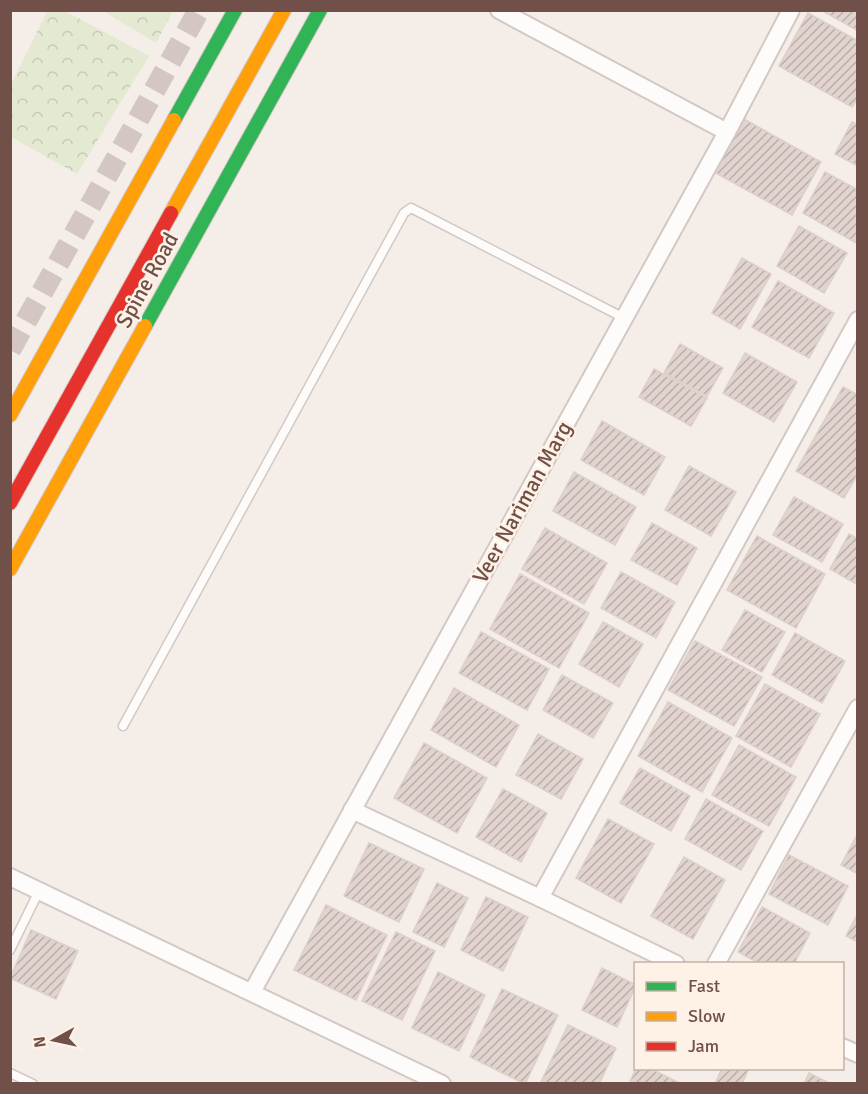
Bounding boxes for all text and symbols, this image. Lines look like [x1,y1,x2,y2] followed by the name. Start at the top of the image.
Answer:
[110,228,184,332] street label: Spine Road
[466,416,578,588] street label: Veer Nariman Marg
[634,962,844,1070] legend
[688,975,720,997] text: Fast
[688,1005,725,1027] text: Slow
[24,1010,84,1070] north arrow
[29,1035,51,1049] text: N
[688,1035,719,1057] text: Jam

